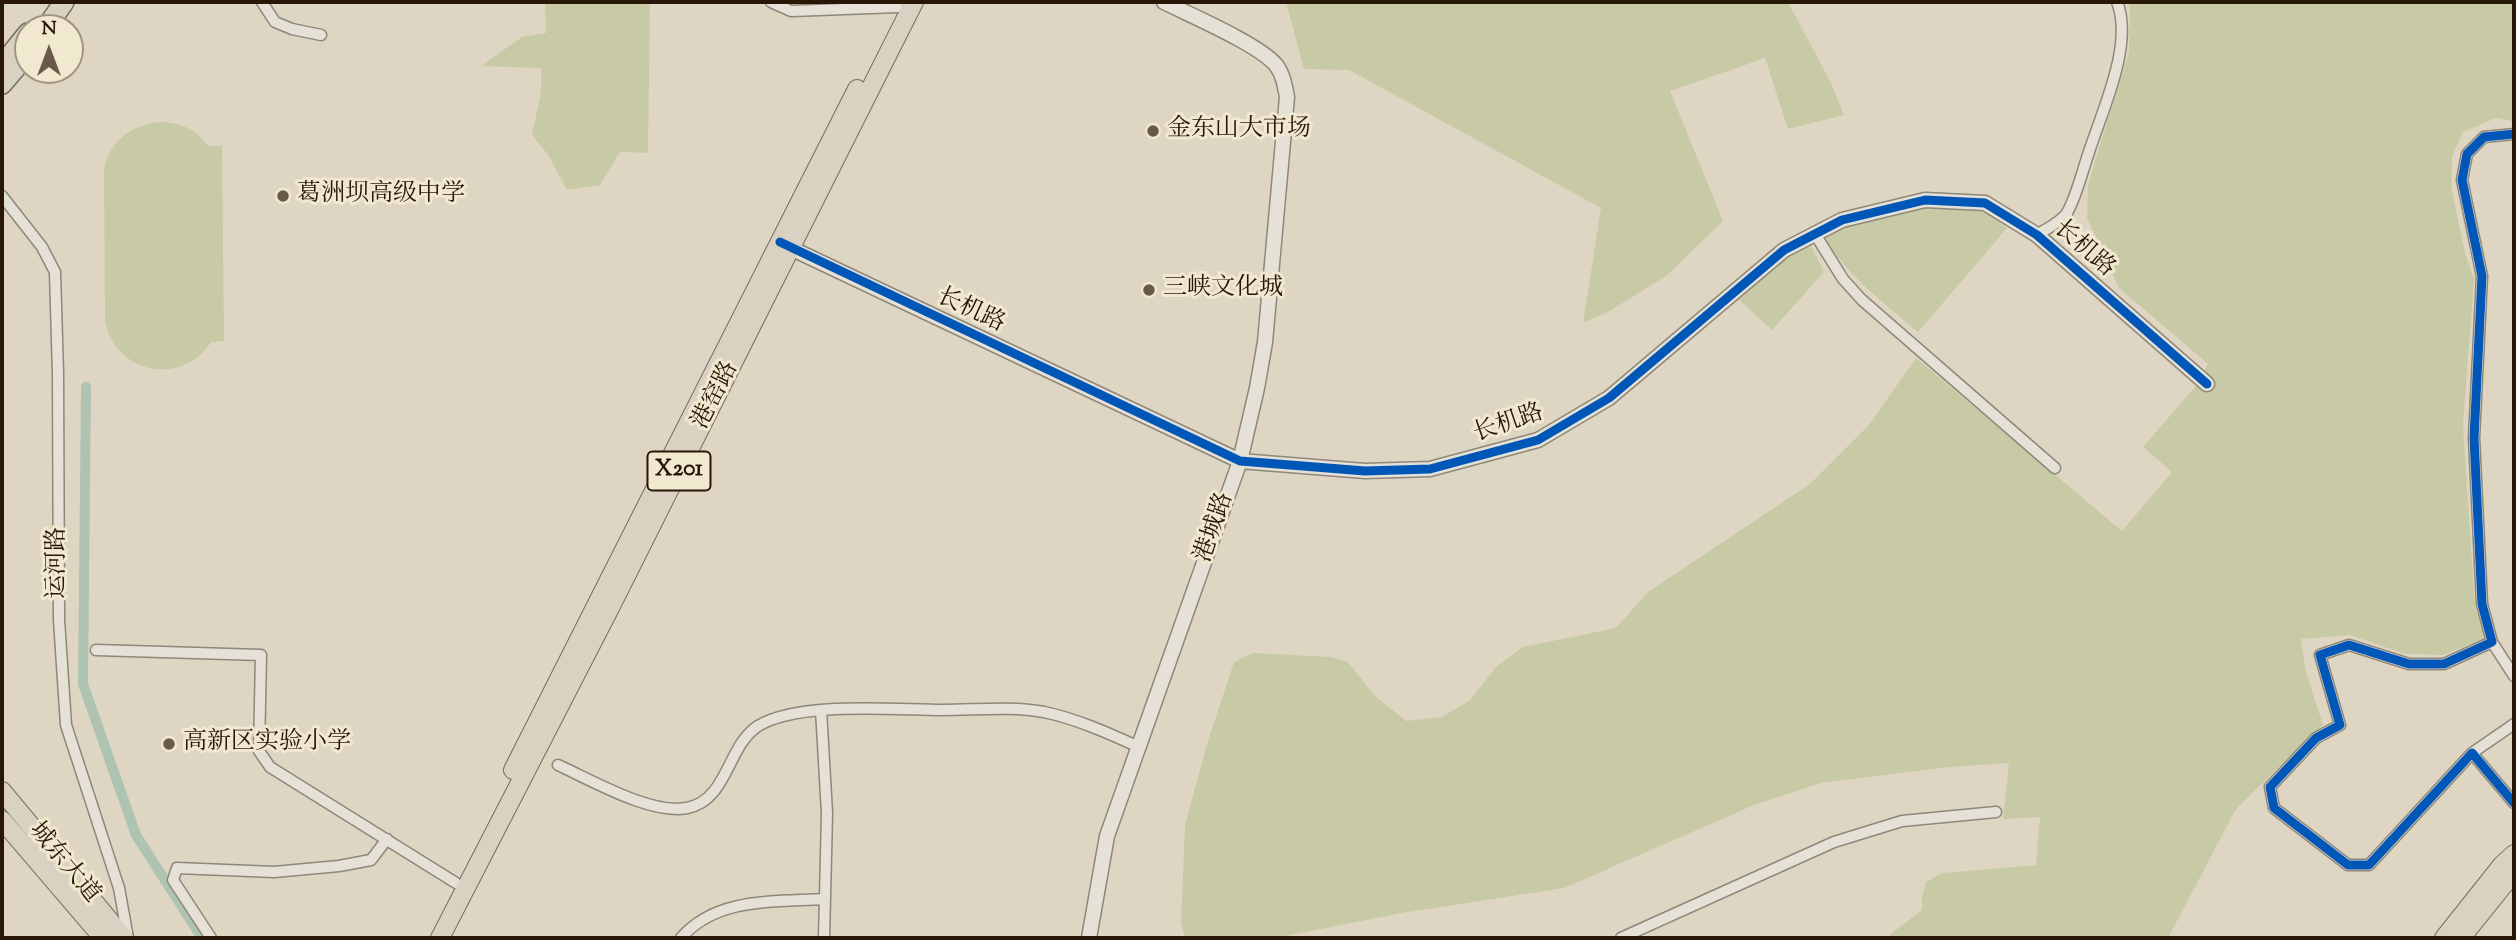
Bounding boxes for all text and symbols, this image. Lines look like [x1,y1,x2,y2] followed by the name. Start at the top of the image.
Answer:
[14,14,84,84] north arrow
[41,16,57,43] text: N
[1167,117,1311,145] place label: 金东山大市场
[1145,123,1161,139] marker: 金东山大市场
[297,182,465,210] place label: 葛洲坝高级中学
[275,188,291,204] marker: 葛洲坝高级中学
[2046,216,2120,284] street label: 长机路
[1163,276,1283,304] place label: 三峡文化城
[1141,282,1157,298] marker: 三峡文化城
[931,284,1009,340] street label: 长机路
[688,357,746,435] street label: 港窑路
[1470,400,1548,450] street label: 长机路
[648,452,710,491] road number: X201
[1191,489,1241,567] street label: 港城路
[45,527,73,599] street label: 运河路
[183,730,351,758] place label: 高新区实验小学
[161,736,177,752] marker: 高新区实验小学
[21,818,105,910] street label: 城东大道

